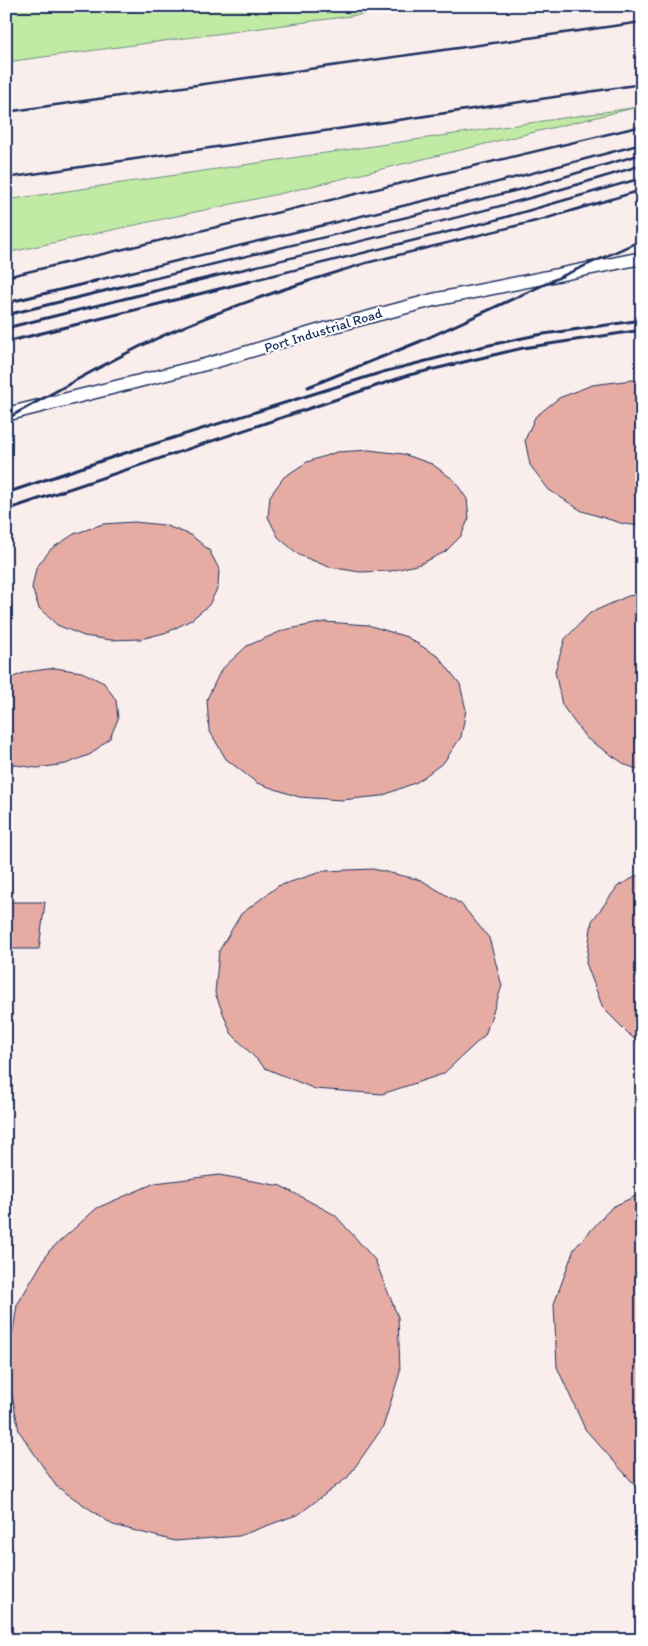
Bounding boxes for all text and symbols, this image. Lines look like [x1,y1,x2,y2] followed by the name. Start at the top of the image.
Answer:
[262,304,385,356] street label: Port Industrial Road

